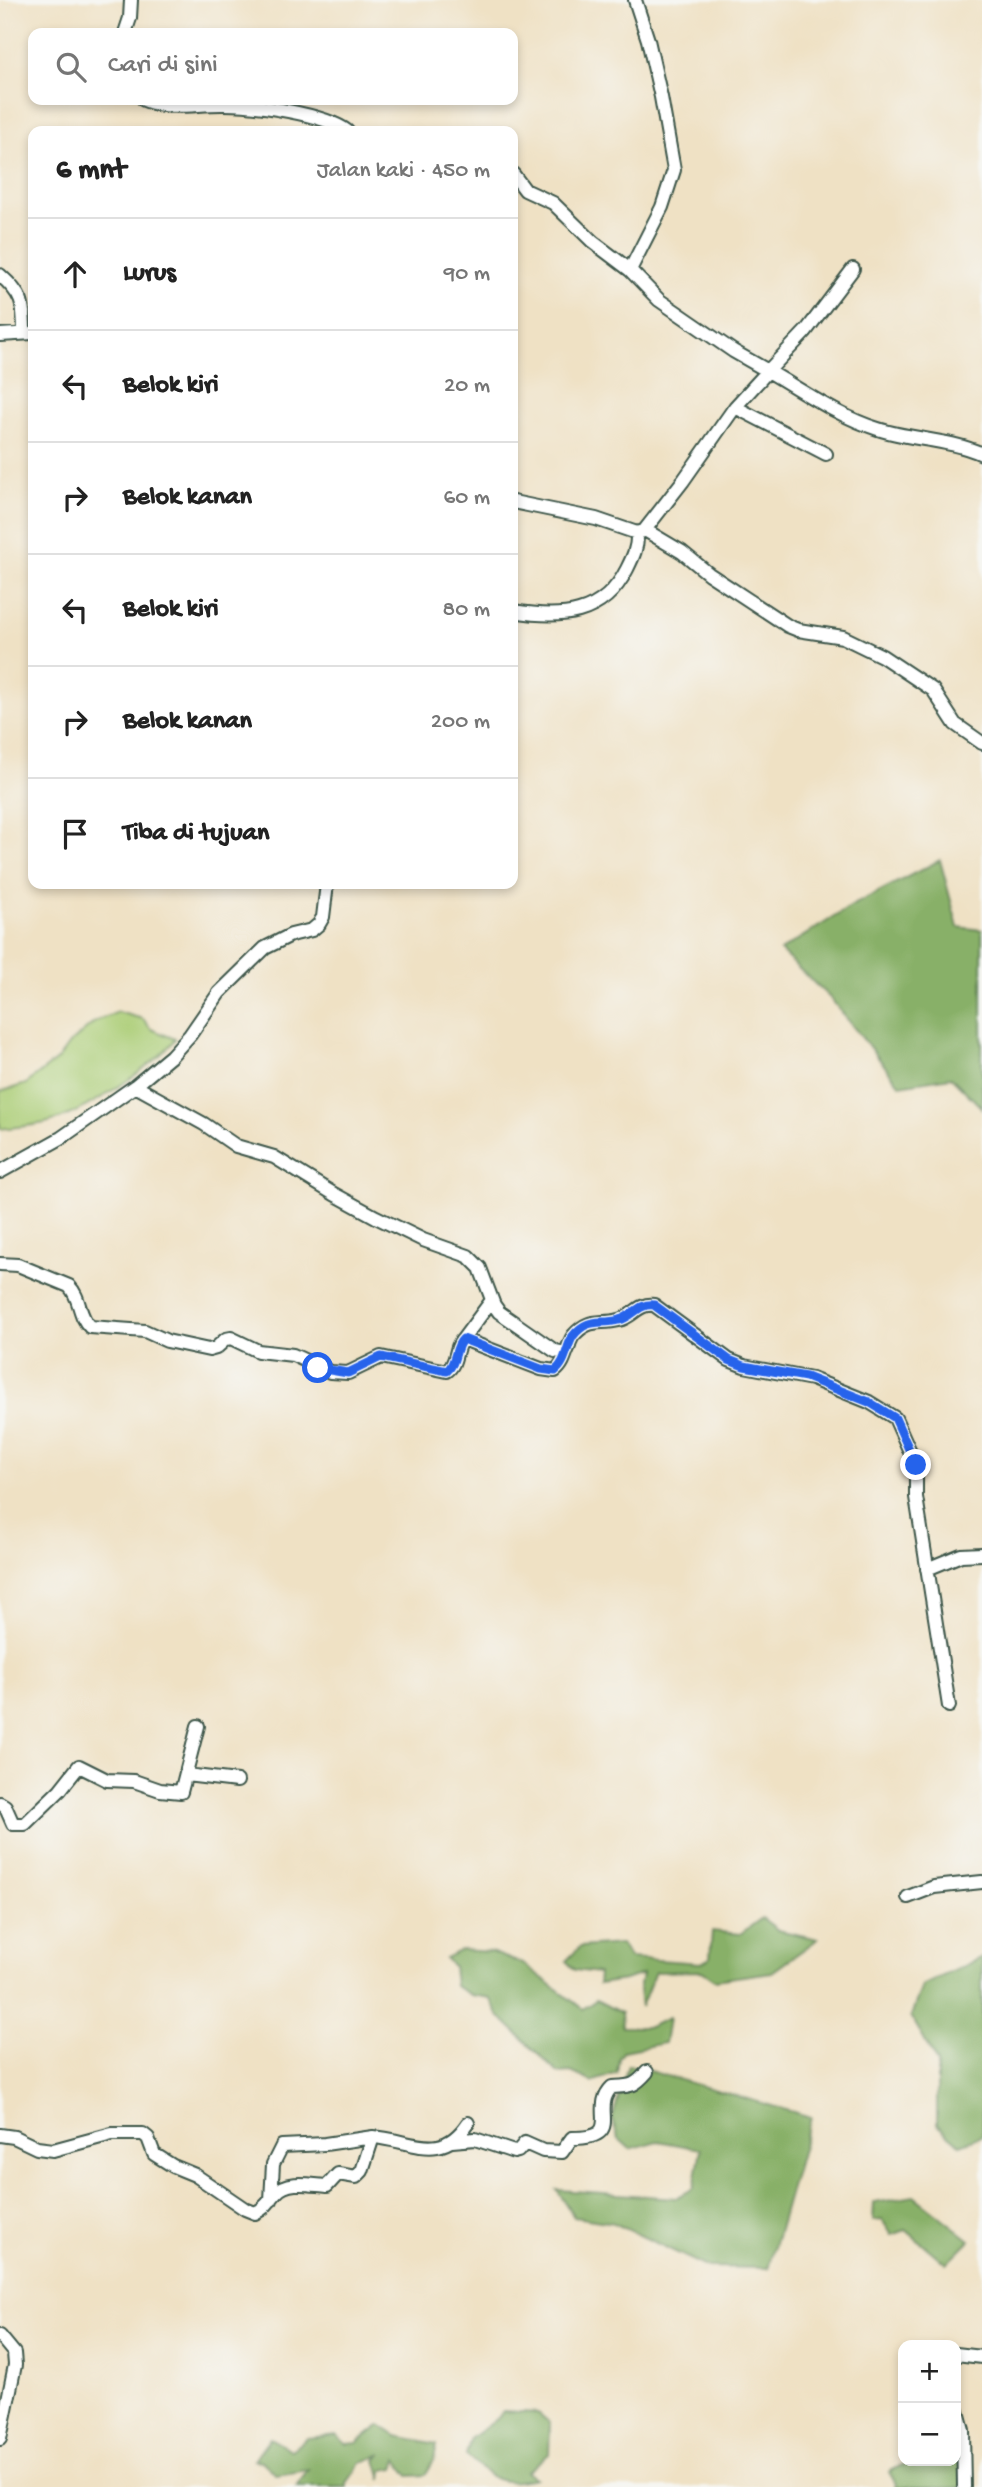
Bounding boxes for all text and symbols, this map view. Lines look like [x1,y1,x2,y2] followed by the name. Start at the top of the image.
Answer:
[28,28,518,105] search box
[52,48,90,86] icon: search
[108,51,218,82] text: Cari di sini
[56,154,126,189] text: 6 mnt
[317,158,490,185] text: Jalan kaki · 450 m
[56,255,94,293] icon: ahead
[123,259,176,290] text: Lurus
[444,261,490,288] text: 90 m
[56,367,94,405] icon: left
[123,371,219,402] text: Belok kiri
[444,373,490,400] text: 20 m
[56,479,94,517] icon: right
[123,483,252,514] text: Belok kanan
[444,485,490,512] text: 60 m
[56,591,94,629] icon: left
[123,595,219,626] text: Belok kiri
[443,597,490,624] text: 80 m
[56,703,94,741] icon: right
[123,707,252,738] text: Belok kanan
[431,709,490,736] text: 200 m
[56,815,94,853] icon: arrive
[123,819,269,850] text: Tiba di tujuan
[302,1352,333,1383] route start
[900,1449,931,1480] route end
[898,2340,961,2466] map controls
[898,2340,961,2403] button: +
[898,2403,961,2466] button: −

